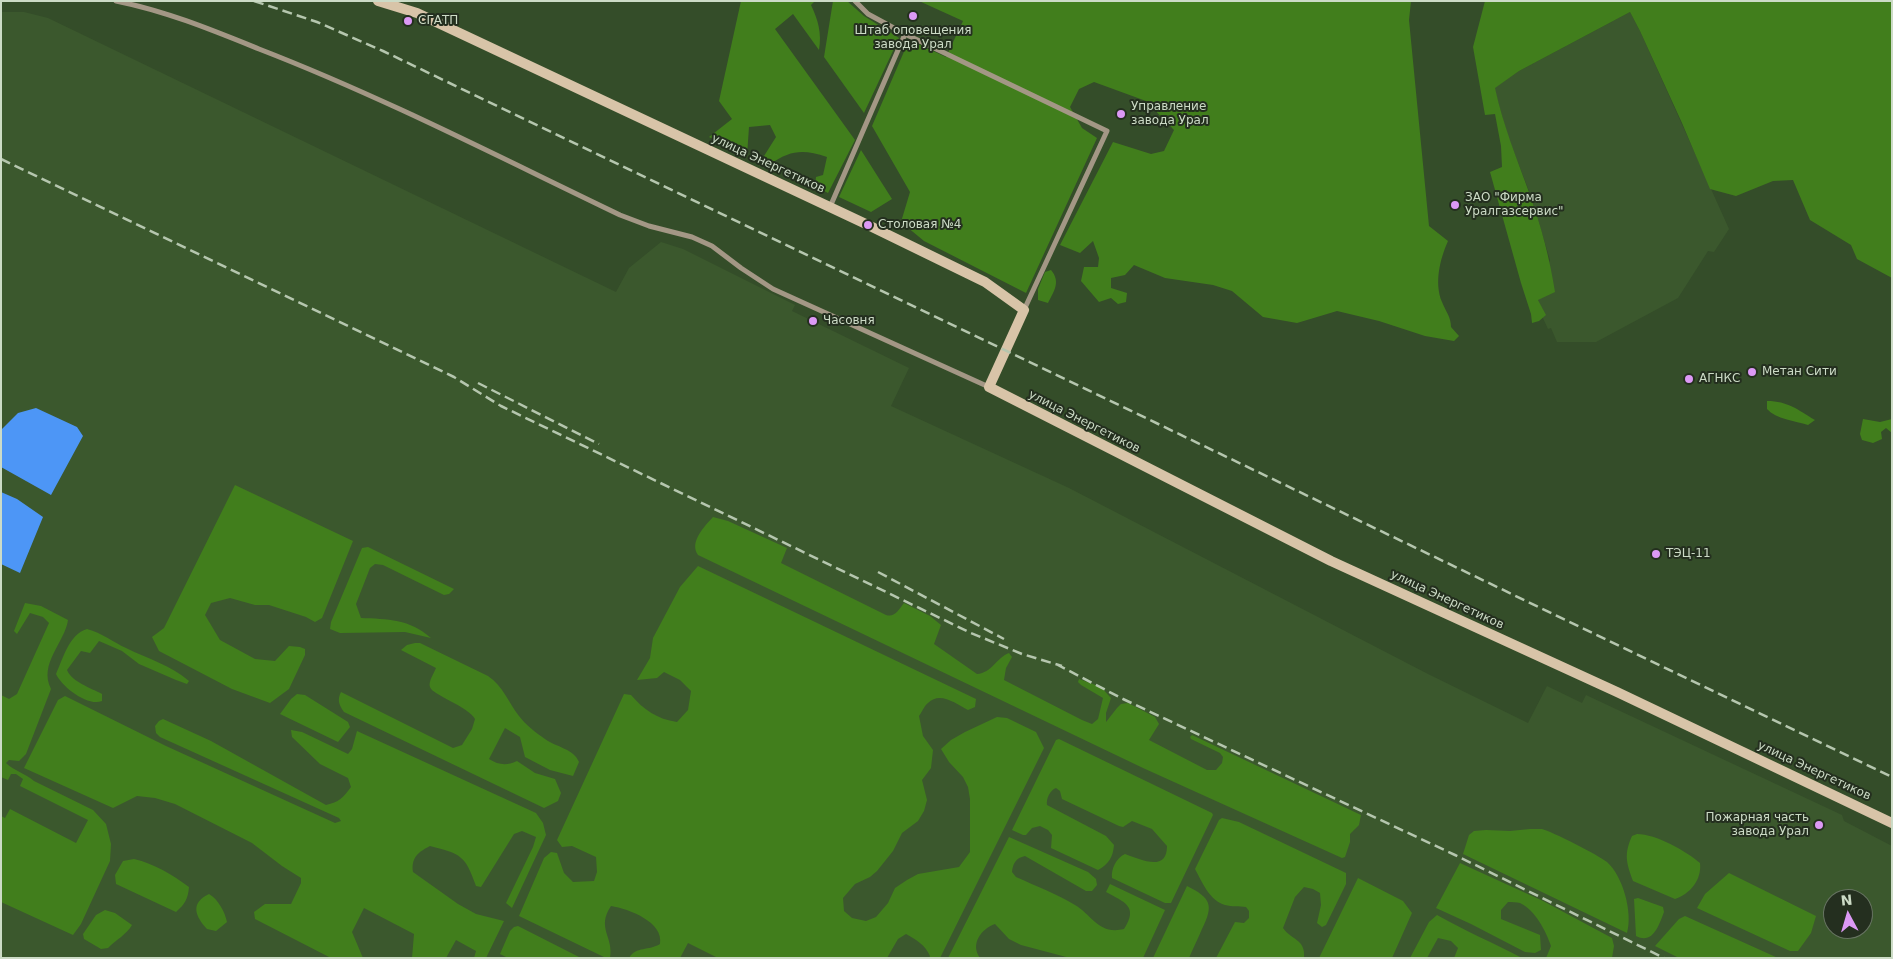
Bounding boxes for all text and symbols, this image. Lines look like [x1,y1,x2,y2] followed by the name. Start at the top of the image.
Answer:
[907,10,919,22] marker: Штаб оповещения завода Урал
[418,14,458,28] place label: СГАТП
[402,15,414,27] marker: СГАТП
[855,24,971,52] place label: Штаб оповещения завода Урал
[1131,100,1209,128] place label: Управление завода Урал
[1115,108,1127,120] marker: Управление завода Урал
[709,131,827,197] street label: улица Энергетиков
[1465,191,1564,219] place label: ЗАО "Фирма Уралгазсервис"
[1449,199,1461,211] marker: ЗАО "Фирма Уралгазсервис"
[878,218,961,232] place label: Столовая №4
[862,219,874,231] marker: Столовая №4
[823,314,875,328] place label: Часовня
[807,315,819,327] marker: Часовня
[1762,365,1837,379] place label: Метан Сити
[1746,366,1758,378] marker: Метан Сити
[1699,372,1740,386] place label: АГНКС
[1683,373,1695,385] marker: АГНКС
[1026,388,1142,456] street label: улица Энергетиков
[1666,547,1711,561] place label: ТЭЦ-11
[1650,548,1662,560] marker: ТЭЦ-11
[1388,567,1506,633] street label: улица Энергетиков
[1755,738,1873,804] street label: улица Энергетиков
[1706,811,1809,839] place label: Пожарная часть завода Урал
[1813,819,1825,831] marker: Пожарная часть завода Урал
[1823,889,1873,939] north arrow
[1840,892,1853,909] text: N

